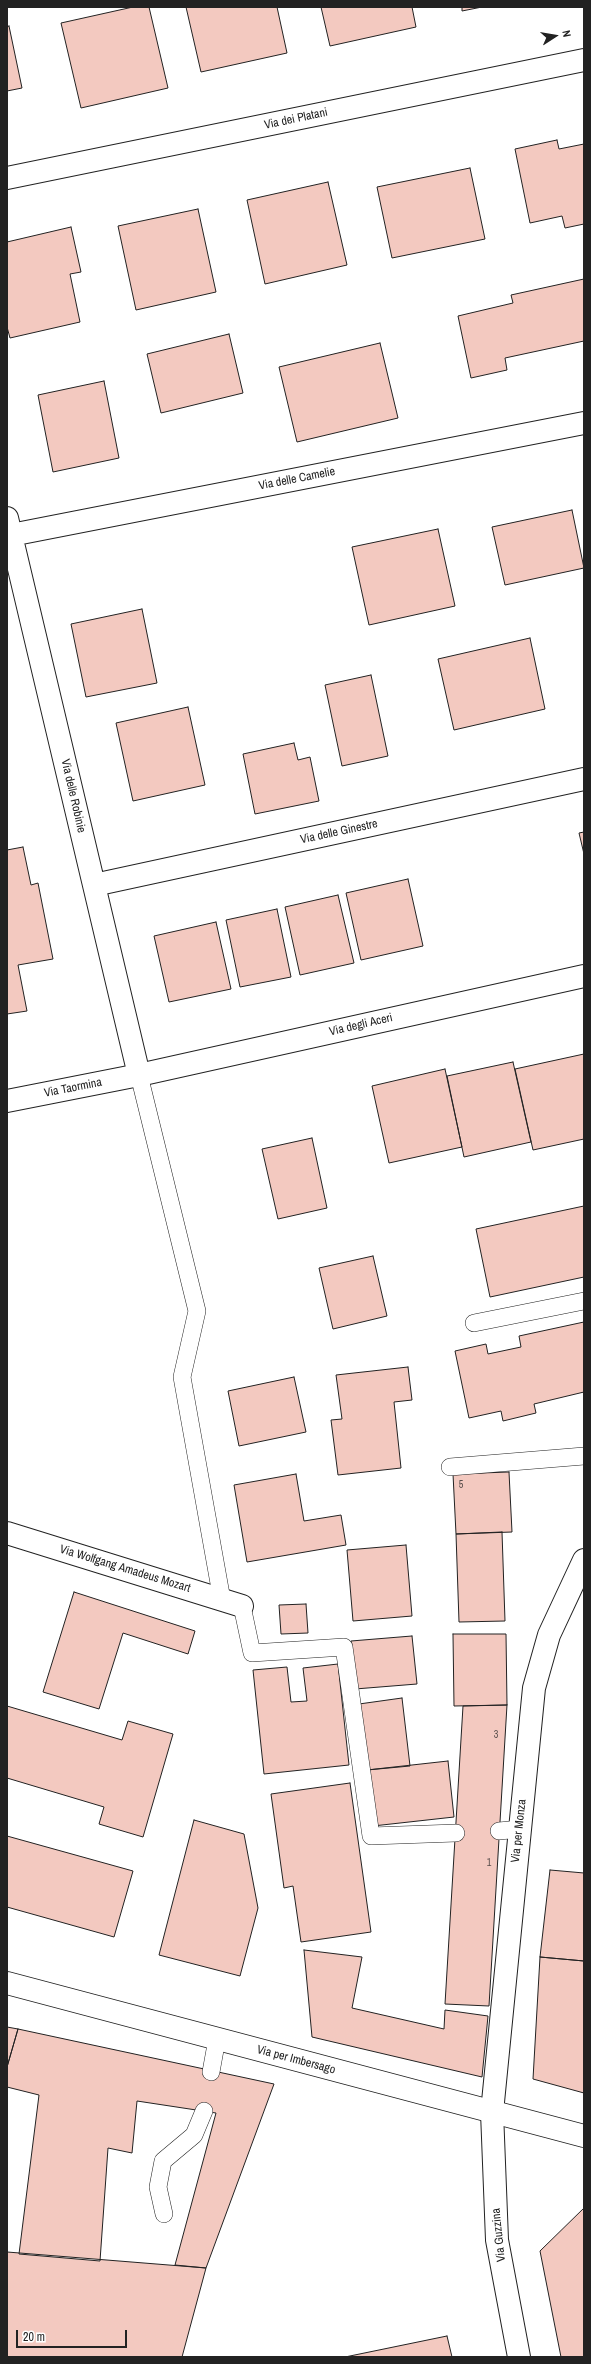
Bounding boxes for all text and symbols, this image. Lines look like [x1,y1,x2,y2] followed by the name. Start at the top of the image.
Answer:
[535,16,575,56] north arrow
[559,29,574,38] text: N
[263,105,329,133] street label: Via dei Platani
[258,465,336,493] street label: Via delle Camelie
[58,758,88,834] street label: Via delle Robinie
[299,817,379,847] street label: Via delle Ginestre
[328,1011,394,1039] street label: Via degli Aceri
[43,1075,103,1101] street label: Via Taormina
[459,1479,463,1491] house number: 5
[58,1542,192,1596] street label: Via Wolfgang Amadeus Mozart
[494,1729,498,1741] house number: 3
[509,1799,529,1863] street label: Via per Monza
[487,1857,491,1869] house number: 1
[255,2043,337,2077] street label: Via per Imbersago
[489,2207,509,2263] street label: Via Guzzina
[18,2322,129,2348] scale bar
[23,2329,45,2345] text: 20 m

